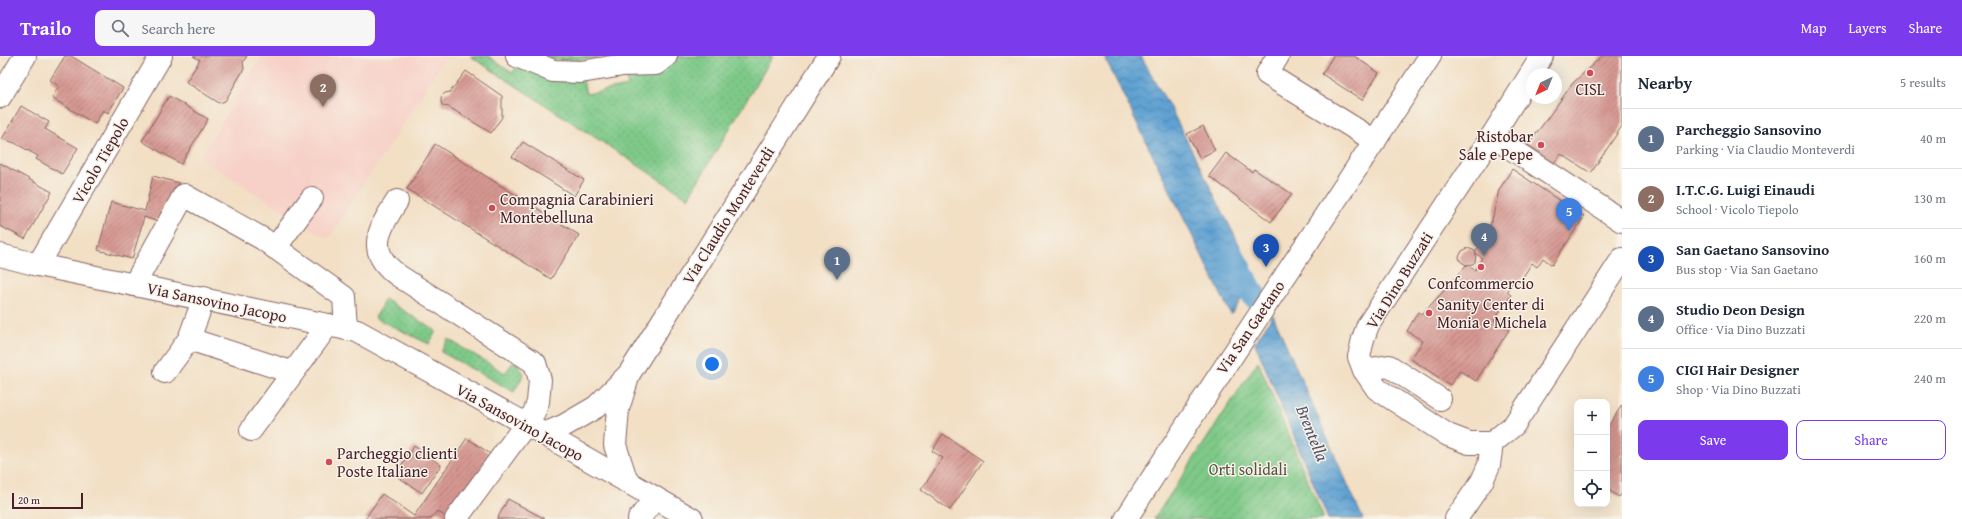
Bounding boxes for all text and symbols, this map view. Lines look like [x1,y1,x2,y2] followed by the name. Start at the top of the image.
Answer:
[95,10,375,46] search box
[20,14,71,42] text: Trailo
[109,17,131,39] icon: search
[141,18,215,39] text: Search here
[1801,18,1827,38] text: Map
[1849,18,1887,38] text: Layers
[1909,18,1942,38] text: Share
[1526,68,1562,104] north arrow
[1585,68,1595,78] marker: CISL
[1638,70,1692,95] text: Nearby
[1900,73,1946,92] text: 5 results
[310,74,336,107] pin: 2
[1575,77,1605,101] place label: CISL
[65,112,135,208] street label: Vicolo Tiepolo
[1676,119,1822,140] text: Parcheggio Sansovino
[1459,124,1533,166] place label: Ristobar Sale e Pepe
[1648,129,1654,148] text: 1
[1920,129,1946,148] text: 40 m
[1536,140,1546,150] marker: Ristobar Sale e Pepe
[1676,140,1855,159] text: Parking · Via Claudio Monteverdi
[676,141,780,288] street label: Via Claudio Monteverdi
[1676,179,1815,200] text: I.T.C.G. Luigi Einaudi
[500,187,654,229] place label: Compagnia Carabinieri Montebelluna
[1648,189,1654,208] text: 2
[1914,189,1946,208] text: 130 m
[1556,198,1582,231] pin: 5
[1676,200,1799,219] text: School · Vicolo Tiepolo
[487,203,497,213] marker: Compagnia Carabinieri Montebelluna
[1471,223,1497,256] pin: 4
[1360,226,1439,333] street label: Via Dino Buzzati
[1253,234,1279,267] pin: 3
[1676,239,1829,260] text: San Gaetano Sansovino
[824,247,850,280] pin: 1
[1648,249,1654,268] text: 3
[1914,249,1946,268] text: 160 m
[1676,260,1818,279] text: Bus stop · Via San Gaetano
[1476,262,1486,272] marker: Confcommercio
[1428,271,1534,295] place label: Confcommercio
[145,275,289,329] street label: Via Sansovino Jacopo
[1210,275,1290,379] street label: Via San Gaetano
[1437,292,1547,334] place label: Sanity Center di Monia e Michela
[1676,299,1805,320] text: Studio Deon Design
[1424,308,1434,318] marker: Sanity Center di Monia e Michela
[1648,309,1654,328] text: 4
[1914,309,1946,328] text: 220 m
[1676,320,1805,339] text: Office · Via Dino Buzzati
[702,354,722,374] your location
[1676,359,1799,380] text: CIGI Hair Designer
[1648,369,1654,388] text: 5
[1914,369,1946,388] text: 240 m
[452,377,588,467] street label: Via Sansovino Jacopo
[1676,380,1801,399] text: Shop · Via Dino Buzzati
[1574,399,1610,507] map controls
[1574,399,1610,435] button: +
[1290,400,1336,465] water label: Brentella
[1638,420,1788,460] button: Save
[1796,420,1946,460] button: Share
[1574,435,1610,471] button: −
[337,441,458,483] place label: Parcheggio clienti Poste Italiane
[324,457,334,467] marker: Parcheggio clienti Poste Italiane
[1209,457,1288,481] park label: Orti solidali
[1574,471,1610,507] button: locate
[12,491,83,510] scale bar
[18,492,40,508] text: 20 m

